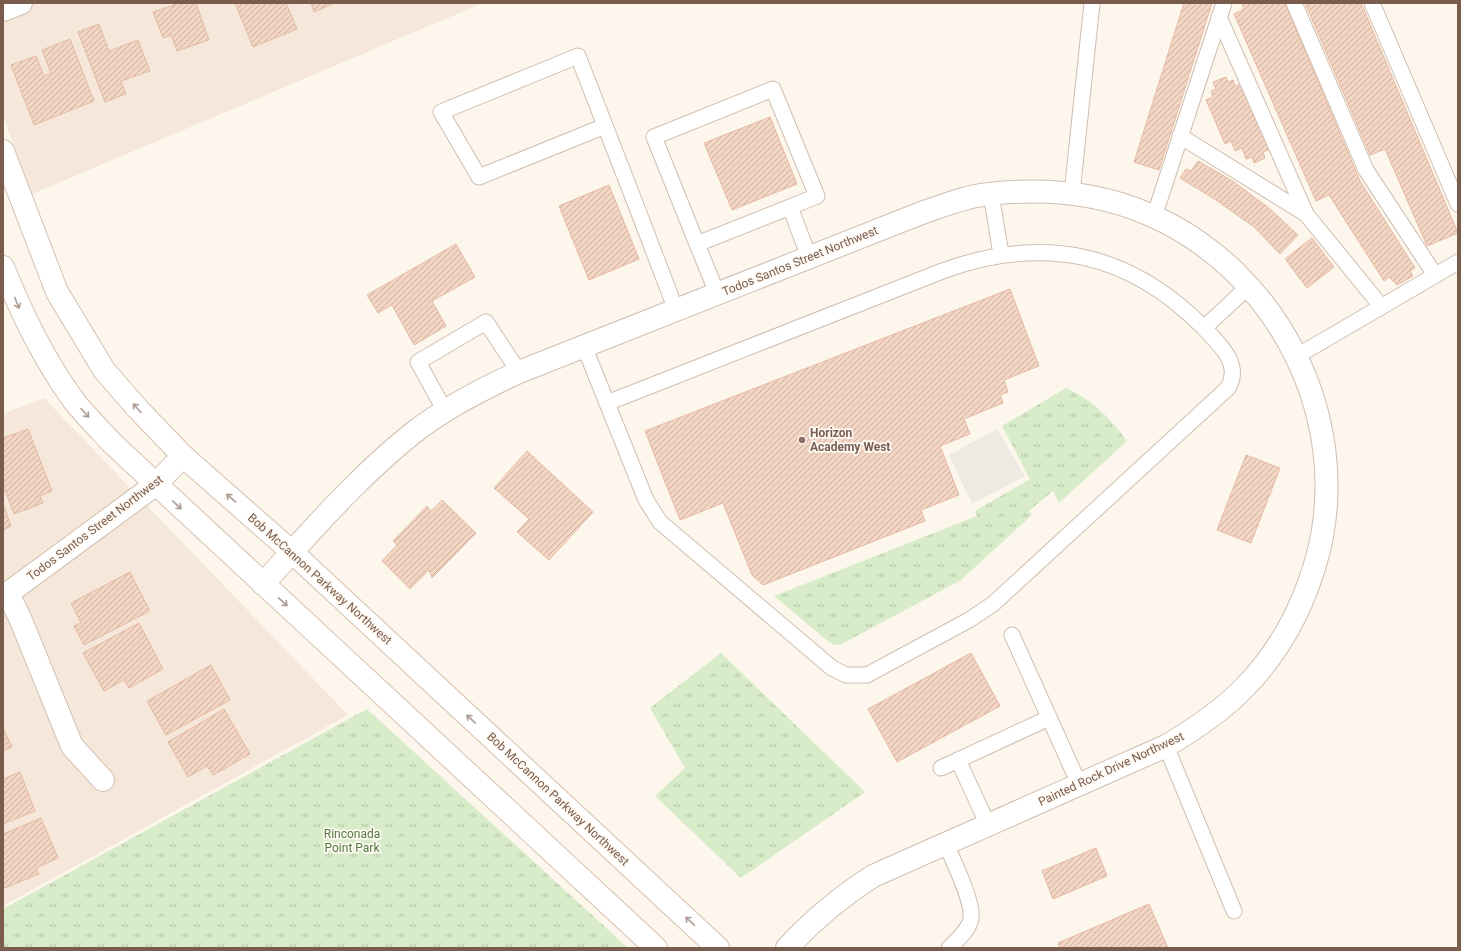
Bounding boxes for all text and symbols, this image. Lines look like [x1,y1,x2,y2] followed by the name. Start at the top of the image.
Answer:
[720,223,880,299] street label: Todos Santos Street Northwest
[14,296,22,308] one-way arrow
[133,404,142,414] one-way arrow
[80,408,90,418] one-way arrow
[810,426,890,454] place label: Horizon Academy West
[797,435,807,445] marker: Horizon Academy West
[24,472,166,584] street label: Todos Santos Street Northwest
[226,494,236,503] one-way arrow
[172,500,182,510] one-way arrow
[245,511,395,647] street label: Bob McCannon Parkway Northwest
[278,598,288,607] one-way arrow
[466,714,476,724] one-way arrow
[484,729,632,869] street label: Bob McCannon Parkway Northwest
[1036,729,1186,809] street label: Painted Rock Drive Northwest
[324,827,380,855] park label: Rinconada Point Park
[684,917,695,926] one-way arrow

